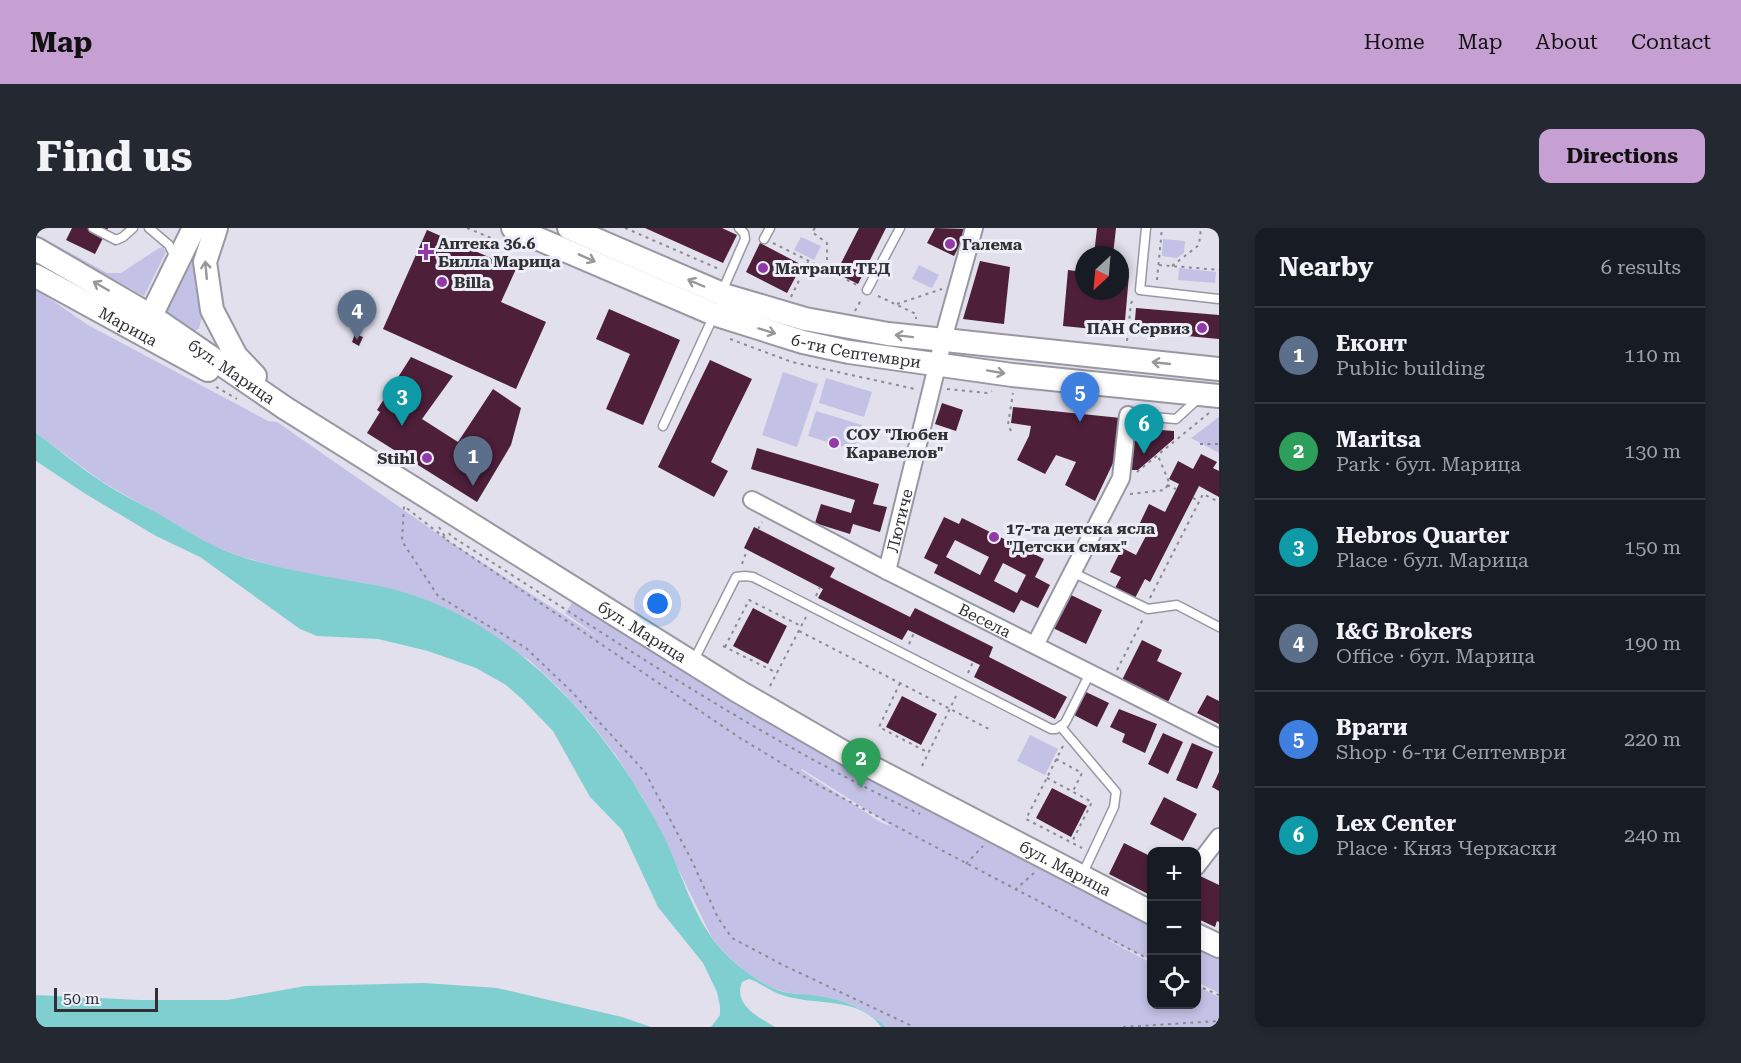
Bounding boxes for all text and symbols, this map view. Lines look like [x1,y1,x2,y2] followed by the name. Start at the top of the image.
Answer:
[30,26,92,59] text: Map
[1364,30,1425,54] text: Home
[1458,30,1503,54] text: Map
[1536,30,1598,54] text: About
[1631,30,1711,54] text: Contact
[1539,129,1705,183] button: Directions
[36,132,193,181] text: Find us
[438,234,561,271] place label: Аптека 36.6 Билла Марица
[962,235,1023,254] place label: Галема
[943,237,957,251] marker: Галема
[419,245,433,259] marker: Аптека 36.6 Билла Марица
[1075,246,1129,300] north arrow
[1279,252,1373,282] text: Nearby
[577,253,595,265] one-way arrow
[1601,255,1681,279] text: 6 results
[775,259,890,278] place label: Матраци ТЕД
[200,261,211,280] one-way arrow
[756,261,770,275] marker: Матраци ТЕД
[454,273,491,292] place label: Billa
[435,275,449,289] marker: Billa
[687,277,705,288] one-way arrow
[93,280,110,292] one-way arrow
[338,291,376,340] pin: 4
[95,303,161,351] street label: Марица
[1087,319,1190,338] place label: ПАН Сервиз
[1195,321,1209,335] marker: ПАН Сервиз
[757,326,776,337] one-way arrow
[789,330,923,372] street label: 6-ти Септември
[895,330,915,341] one-way arrow
[1336,331,1407,356] text: Еконт
[185,335,279,408] street label: бул. Марица
[1293,343,1304,367] text: 1
[1624,343,1681,367] text: 110 m
[1336,356,1485,380] text: Public building
[1151,357,1171,368] one-way arrow
[986,367,1006,378] one-way arrow
[1060,372,1100,422] pin: 5
[382,376,422,426] pin: 3
[1124,404,1164,454] pin: 6
[846,425,949,462] place label: СОУ "Любен Каравелов"
[1336,427,1421,452] text: Maritsa
[454,436,492,486] pin: 1
[827,436,841,450] marker: СОУ "Любен Каравелов"
[1293,439,1304,463] text: 2
[1624,439,1681,463] text: 130 m
[377,449,416,468] place label: Stihl
[420,451,434,465] marker: Stihl
[1336,452,1521,476] text: Park · бул. Марица
[883,487,917,554] street label: Лютиче
[1006,519,1156,556] place label: 17-та детска ясла "Детски смях"
[1336,523,1509,548] text: Hebros Quarter
[987,530,1001,544] marker: 17-та детска ясла "Детски смях"
[1293,535,1304,559] text: 3
[1624,535,1681,559] text: 150 m
[1336,548,1529,572] text: Place · бул. Марица
[643,589,672,618] your location
[594,597,690,667] street label: бул. Марица
[955,599,1014,642] street label: Весела
[1336,619,1472,644] text: I&G Brokers
[1293,631,1304,655] text: 4
[1624,631,1681,655] text: 190 m
[1336,644,1535,668] text: Office · бул. Марица
[1336,715,1408,740] text: Врати
[1293,727,1304,751] text: 5
[1624,727,1681,751] text: 220 m
[842,738,880,788] pin: 2
[1336,740,1566,764] text: Shop · 6-ти Септември
[1336,811,1456,836] text: Lex Center
[1293,823,1304,847] text: 6
[1624,823,1681,847] text: 240 m
[1336,836,1557,860] text: Place · Княз Черкаски
[1016,837,1114,900] street label: бул. Марица
[1147,847,1201,1009] map controls
[1147,847,1201,901] button: +
[1147,901,1201,955] button: −
[1147,955,1201,1009] button: locate
[54,985,158,1012] scale bar
[63,989,100,1008] text: 50 m

